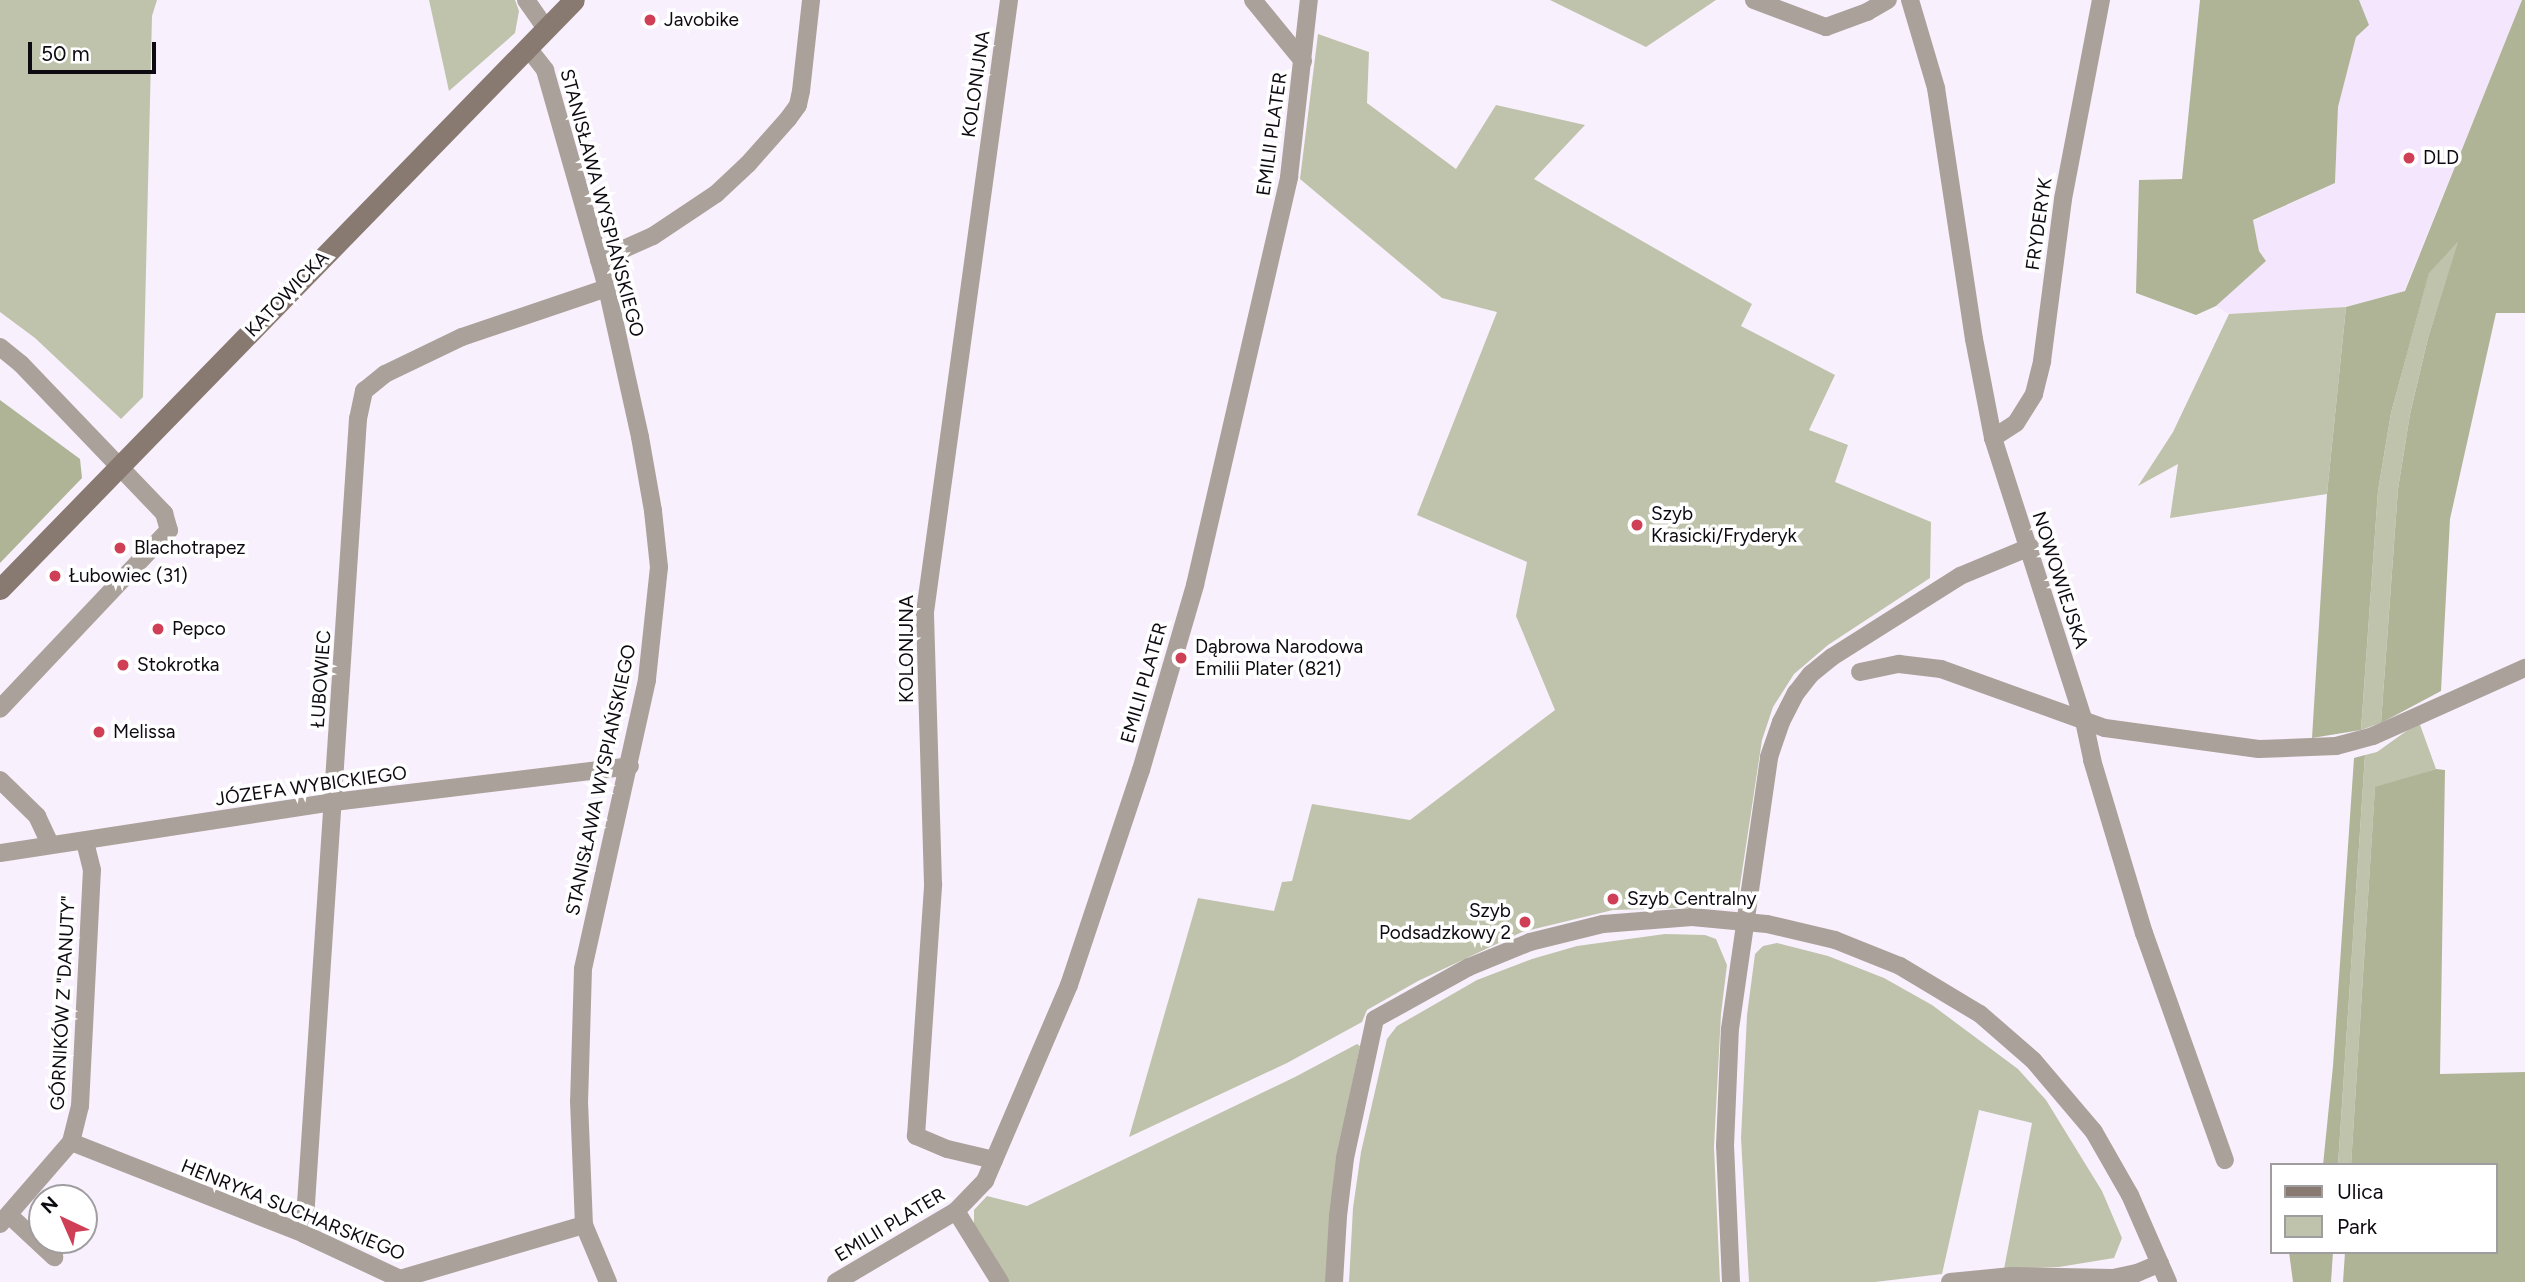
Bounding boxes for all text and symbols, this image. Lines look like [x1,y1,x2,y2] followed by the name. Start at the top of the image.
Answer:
[664,9,739,31] place label: Javobike
[642,12,658,28] marker: Javobike
[32,28,159,72] scale bar
[957,29,995,139] street label: KOLONIJNA
[41,41,90,66] text: 50 m
[555,67,649,339] street label: STANISŁAWA WYSPIAŃSKIEGO
[1252,71,1292,197] street label: EMILII PLATER
[2423,147,2459,169] place label: DLD
[2401,150,2417,166] marker: DLD
[2021,176,2057,272] street label: FRYDERYK
[240,246,334,342] street label: KATOWICKA
[1651,503,1797,547] place label: Szyb Krasicki/Fryderyk
[2027,509,2093,651] street label: NOWOWIEJSKA
[1629,517,1645,533] marker: Szyb Krasicki/Fryderyk
[134,537,246,559] place label: Blachotrapez
[112,540,128,556] marker: Blachotrapez
[69,565,188,587] place label: Łubowiec (31)
[47,568,63,584] marker: Łubowiec (31)
[896,595,918,703] street label: KOLONIJNA
[172,618,226,640] place label: Pepco
[1116,620,1172,746] street label: EMILII PLATER
[150,621,166,637] marker: Pepco
[306,629,336,729] street label: ŁUBOWIEC
[1195,636,1363,680] place label: Dąbrowa Narodowa Emilii Plater (821)
[561,642,641,918] street label: STANISŁAWA WYSPIAŃSKIEGO
[1173,650,1189,666] marker: Dąbrowa Narodowa Emilii Plater (821)
[137,654,219,676] place label: Stokrotka
[115,657,131,673] marker: Stokrotka
[113,721,175,743] place label: Melissa
[91,724,107,740] marker: Melissa
[214,761,408,811] street label: JÓZEFA WYBICKIEGO
[1627,888,1756,910] place label: Szyb Centralny
[1605,891,1621,907] marker: Szyb Centralny
[46,895,80,1111] street label: GÓRNIKÓW Z "DANUTY"
[1379,900,1511,944] place label: Szyb Podsadzkowy 2
[1517,914,1533,930] marker: Szyb Podsadzkowy 2
[178,1155,408,1265] street label: HENRYKA SUCHARSKIEGO
[2270,1163,2497,1254] legend
[2337,1179,2383,1204] text: Ulica
[831,1183,949,1267] street label: EMILII PLATER
[28,1184,98,1254] north arrow
[36,1192,63,1218] text: N
[2337,1214,2377,1239] text: Park

